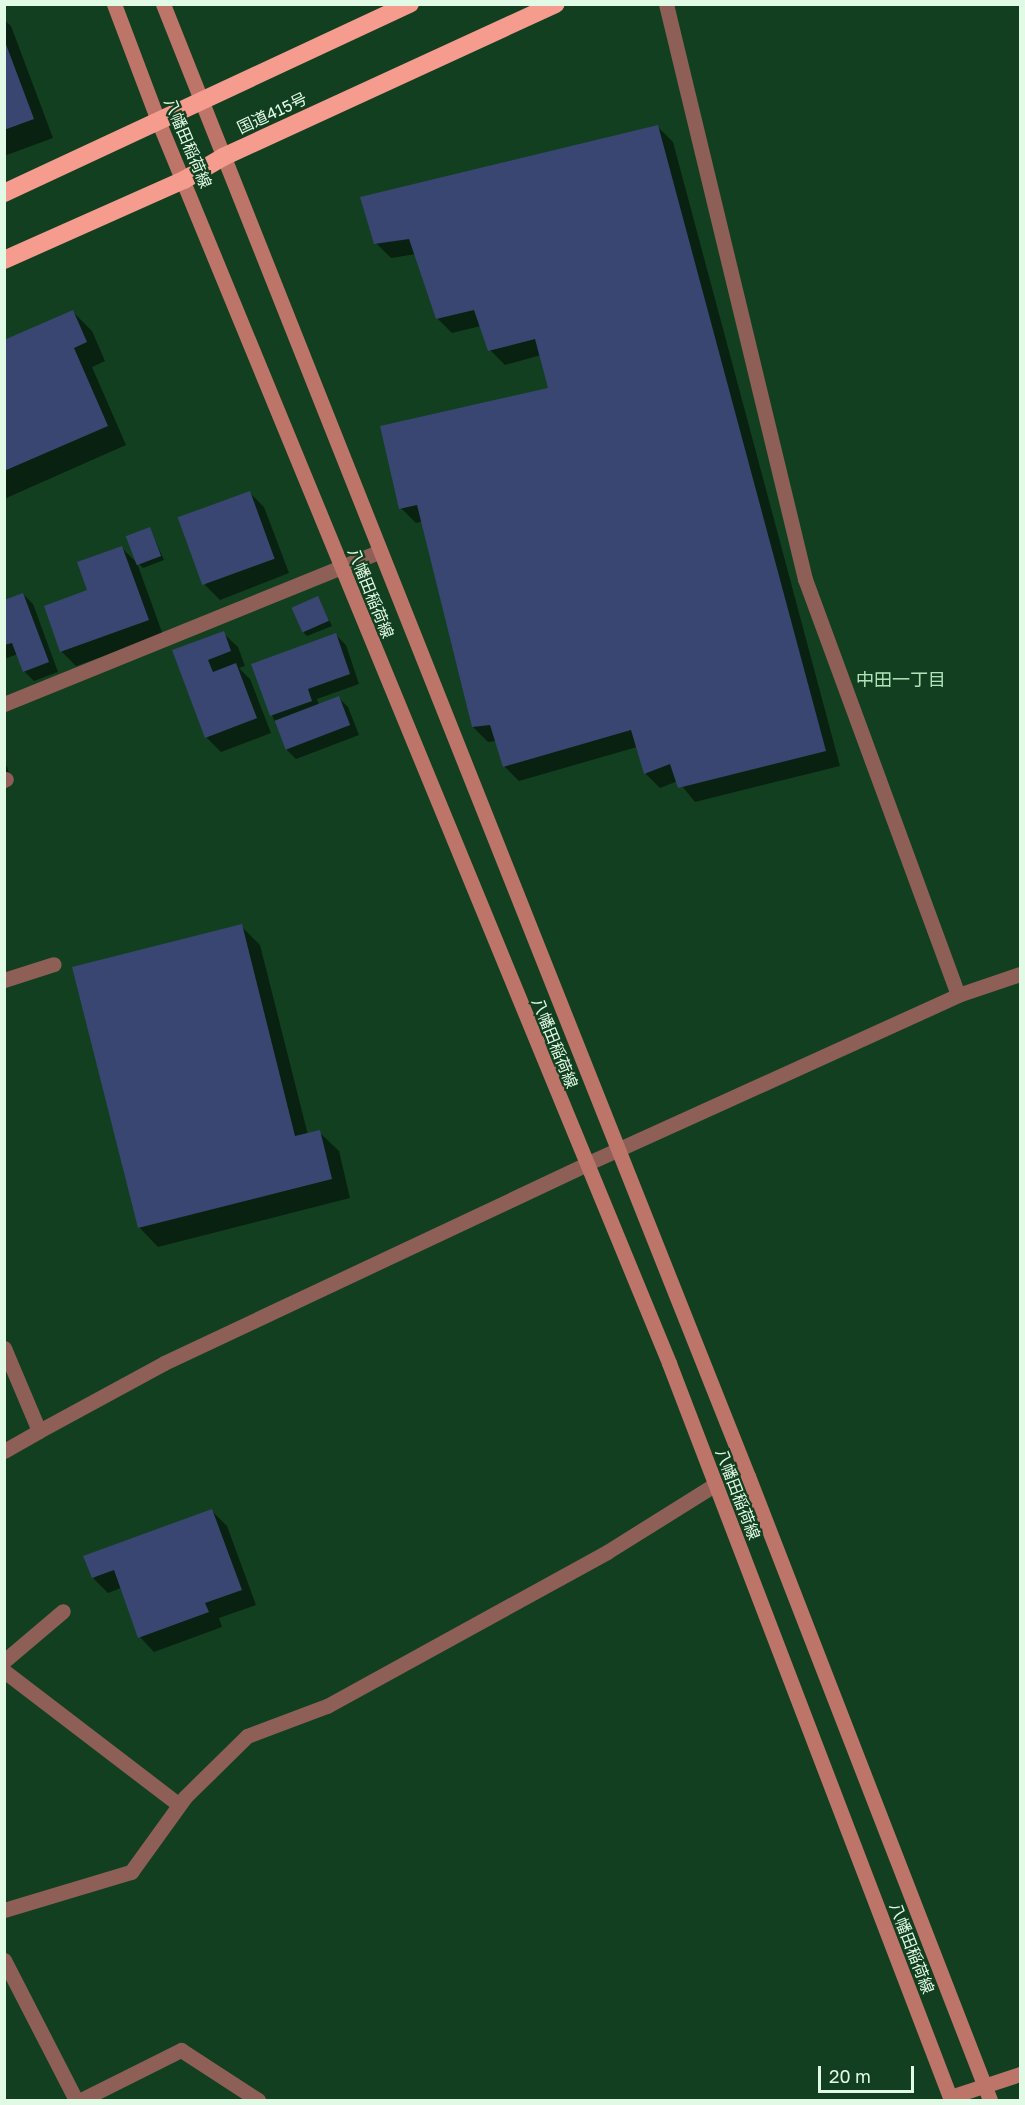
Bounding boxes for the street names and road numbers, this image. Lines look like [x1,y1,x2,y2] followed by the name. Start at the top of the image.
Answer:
[234,88,310,138] street label: 国道415号
[160,95,216,191] street label: 八幡田稲荷線
[344,545,398,641] street label: 八幡田稲荷線
[528,995,582,1091] street label: 八幡田稲荷線
[712,1446,764,1542] street label: 八幡田稲荷線
[886,1900,938,1996] street label: 八幡田稲荷線

